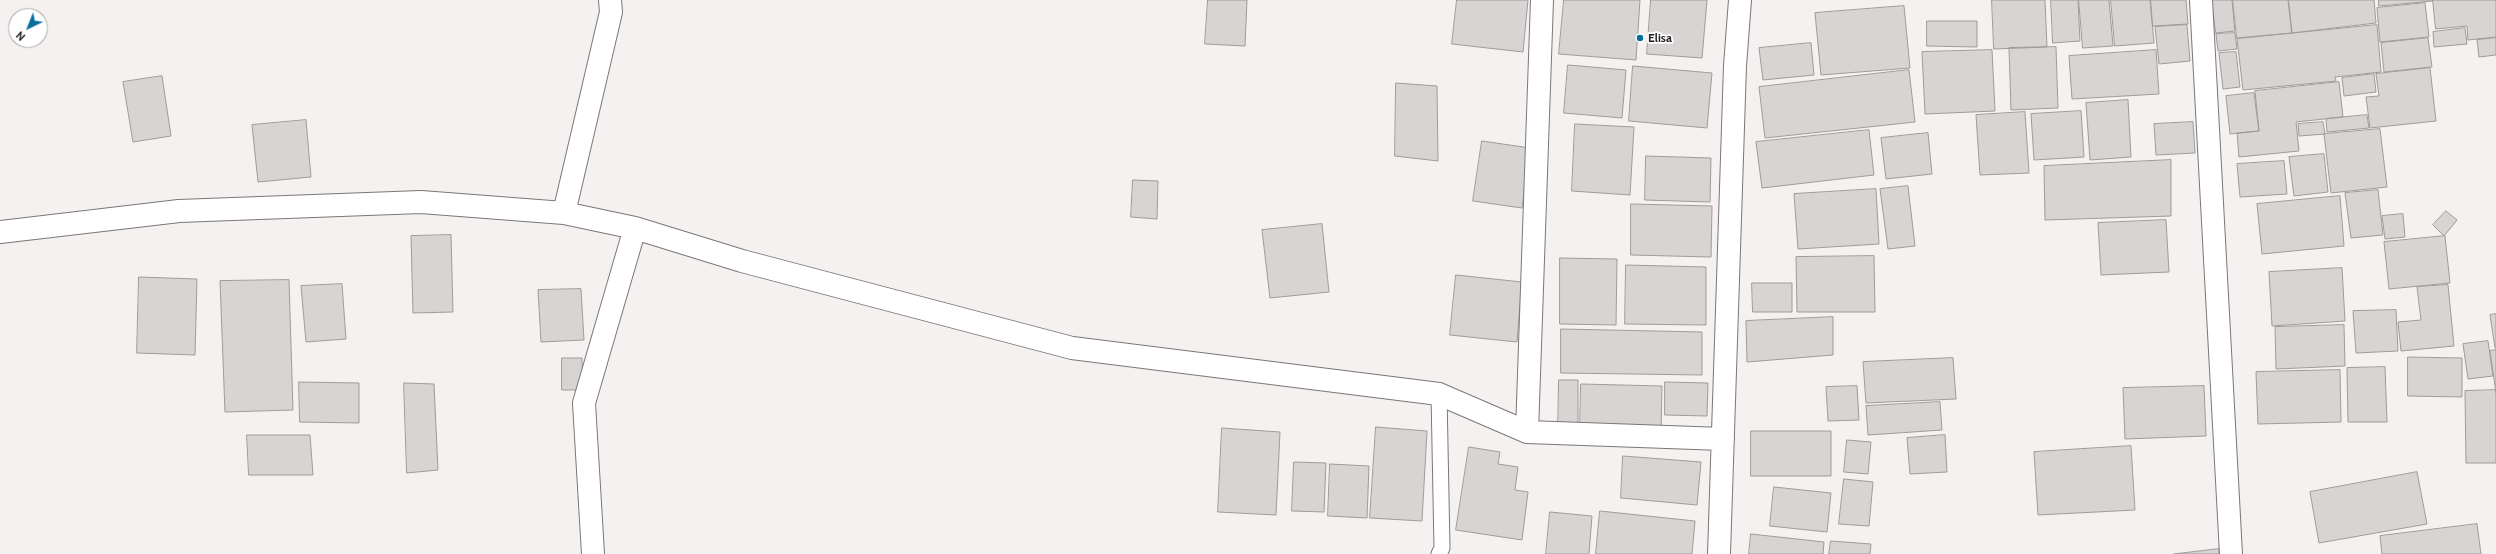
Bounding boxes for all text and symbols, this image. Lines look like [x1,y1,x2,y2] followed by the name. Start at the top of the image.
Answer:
[8,8,48,48] north arrow
[13,28,28,44] text: N
[1648,31,1672,45] place label: Elisa
[1635,33,1645,43] marker: Elisa

